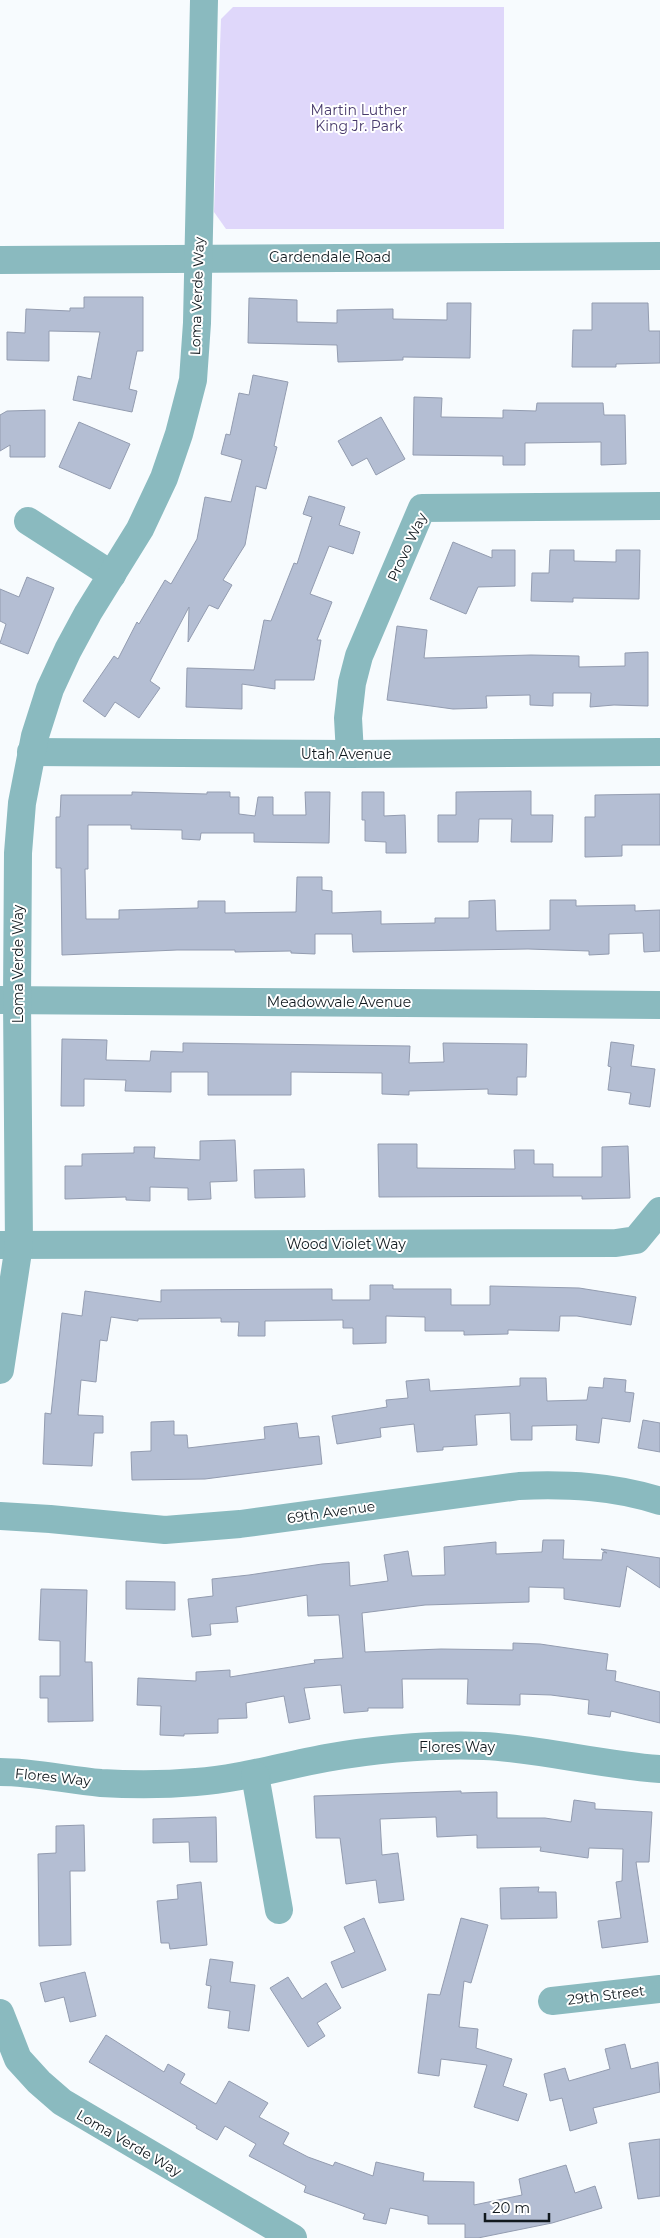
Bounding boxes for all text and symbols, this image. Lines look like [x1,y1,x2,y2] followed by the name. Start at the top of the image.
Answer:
[311,101,408,135] park label: Martin Luther King Jr. Park
[186,236,208,356] street label: Loma Verde Way
[269,248,391,266] street label: Gardendale Road
[383,509,431,584] street label: Provo Way
[301,745,391,763] street label: Utah Avenue
[9,904,27,1023] street label: Loma Verde Way
[267,993,411,1011] street label: Meadowvale Avenue
[286,1235,406,1253] street label: Wood Violet Way
[286,1497,376,1527] street label: 69th Avenue
[419,1738,495,1756] street label: Flores Way
[14,1764,92,1790] street label: Flores Way
[566,1981,646,2009] street label: 29th Street
[73,2106,185,2181] street label: Loma Verde Way
[485,2190,549,2222] scale bar
[492,2198,530,2217] text: 20 m

